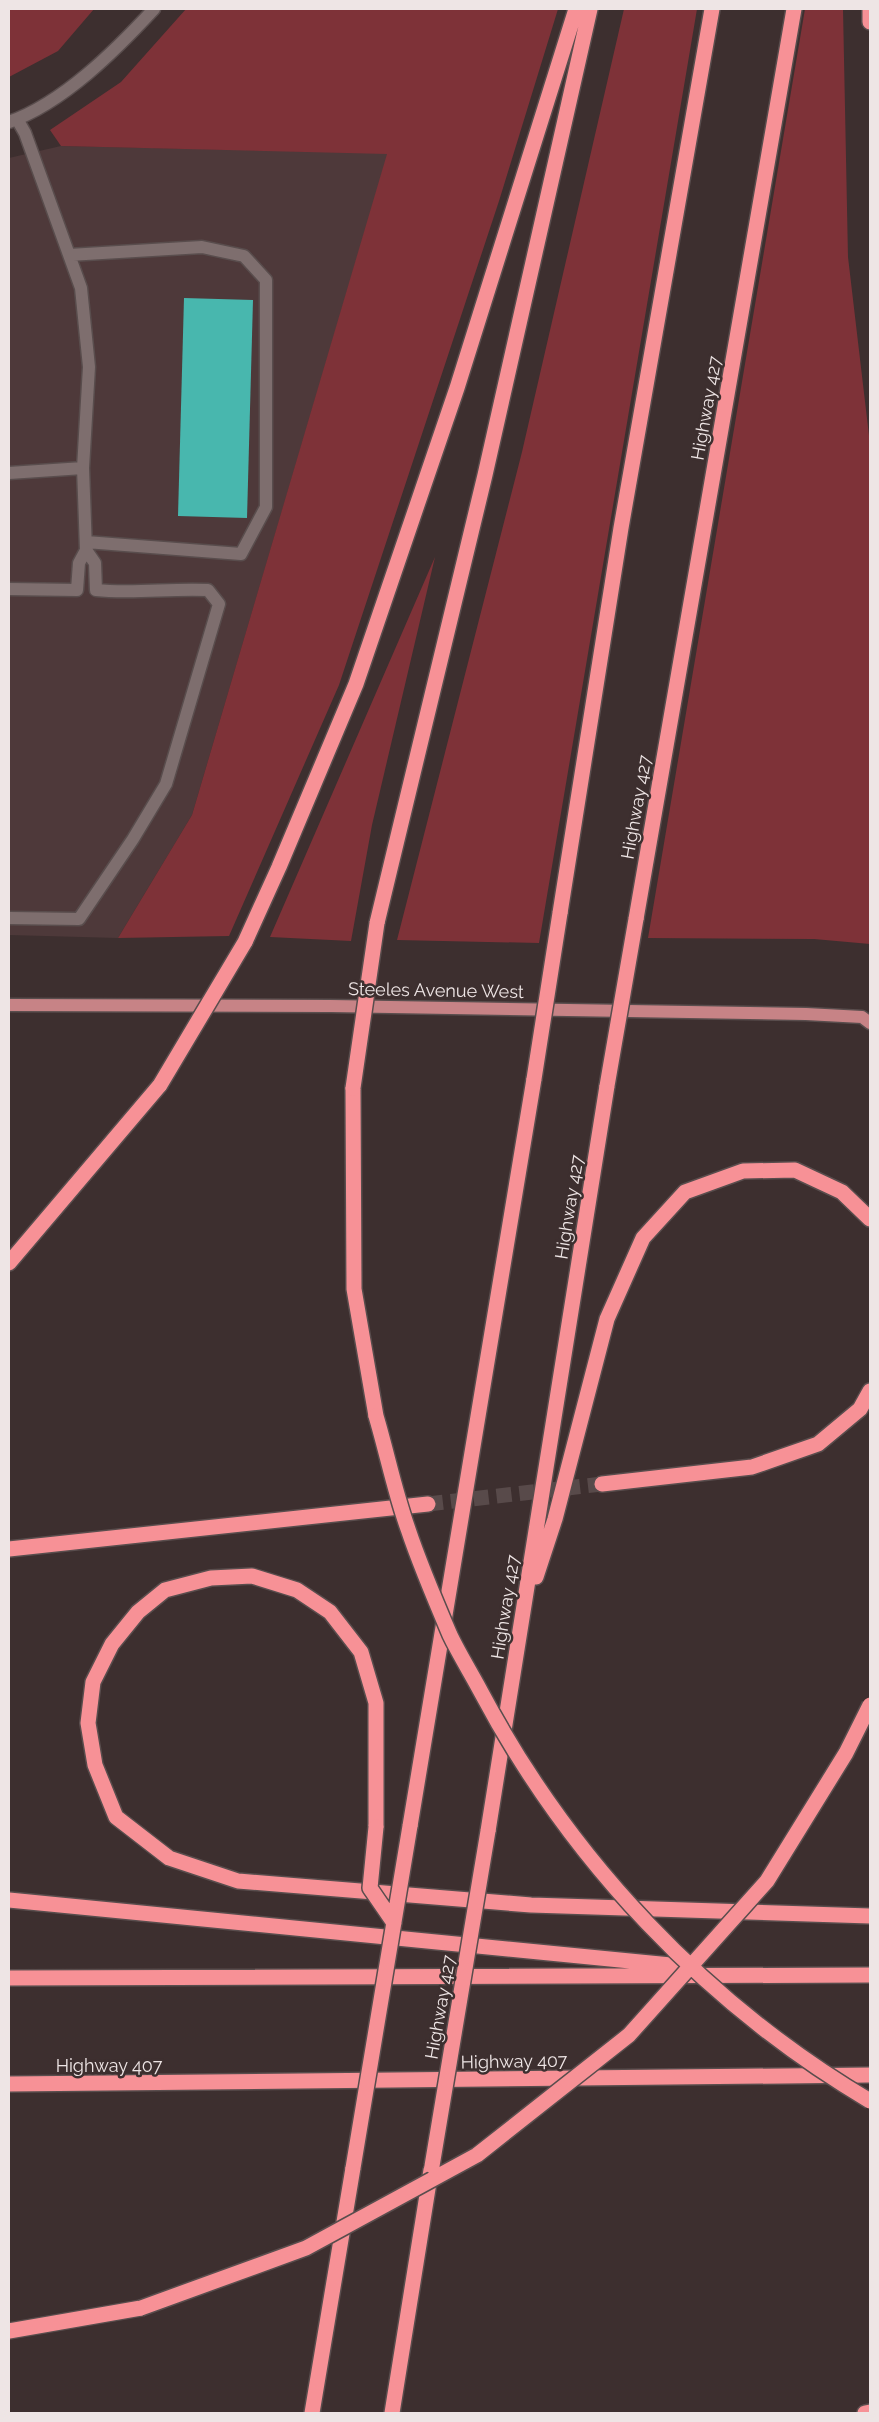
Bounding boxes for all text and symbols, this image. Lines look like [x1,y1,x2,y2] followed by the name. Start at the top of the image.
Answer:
[687,354,726,462] street label: Highway 427
[617,753,656,861] street label: Highway 427
[348,978,524,1002] street label: Steeles Avenue West
[550,1153,588,1261] street label: Highway 427
[486,1553,524,1661] street label: Highway 427
[421,1953,460,2061] street label: Highway 427
[460,2050,568,2072] street label: Highway 407
[56,2055,163,2076] street label: Highway 407

